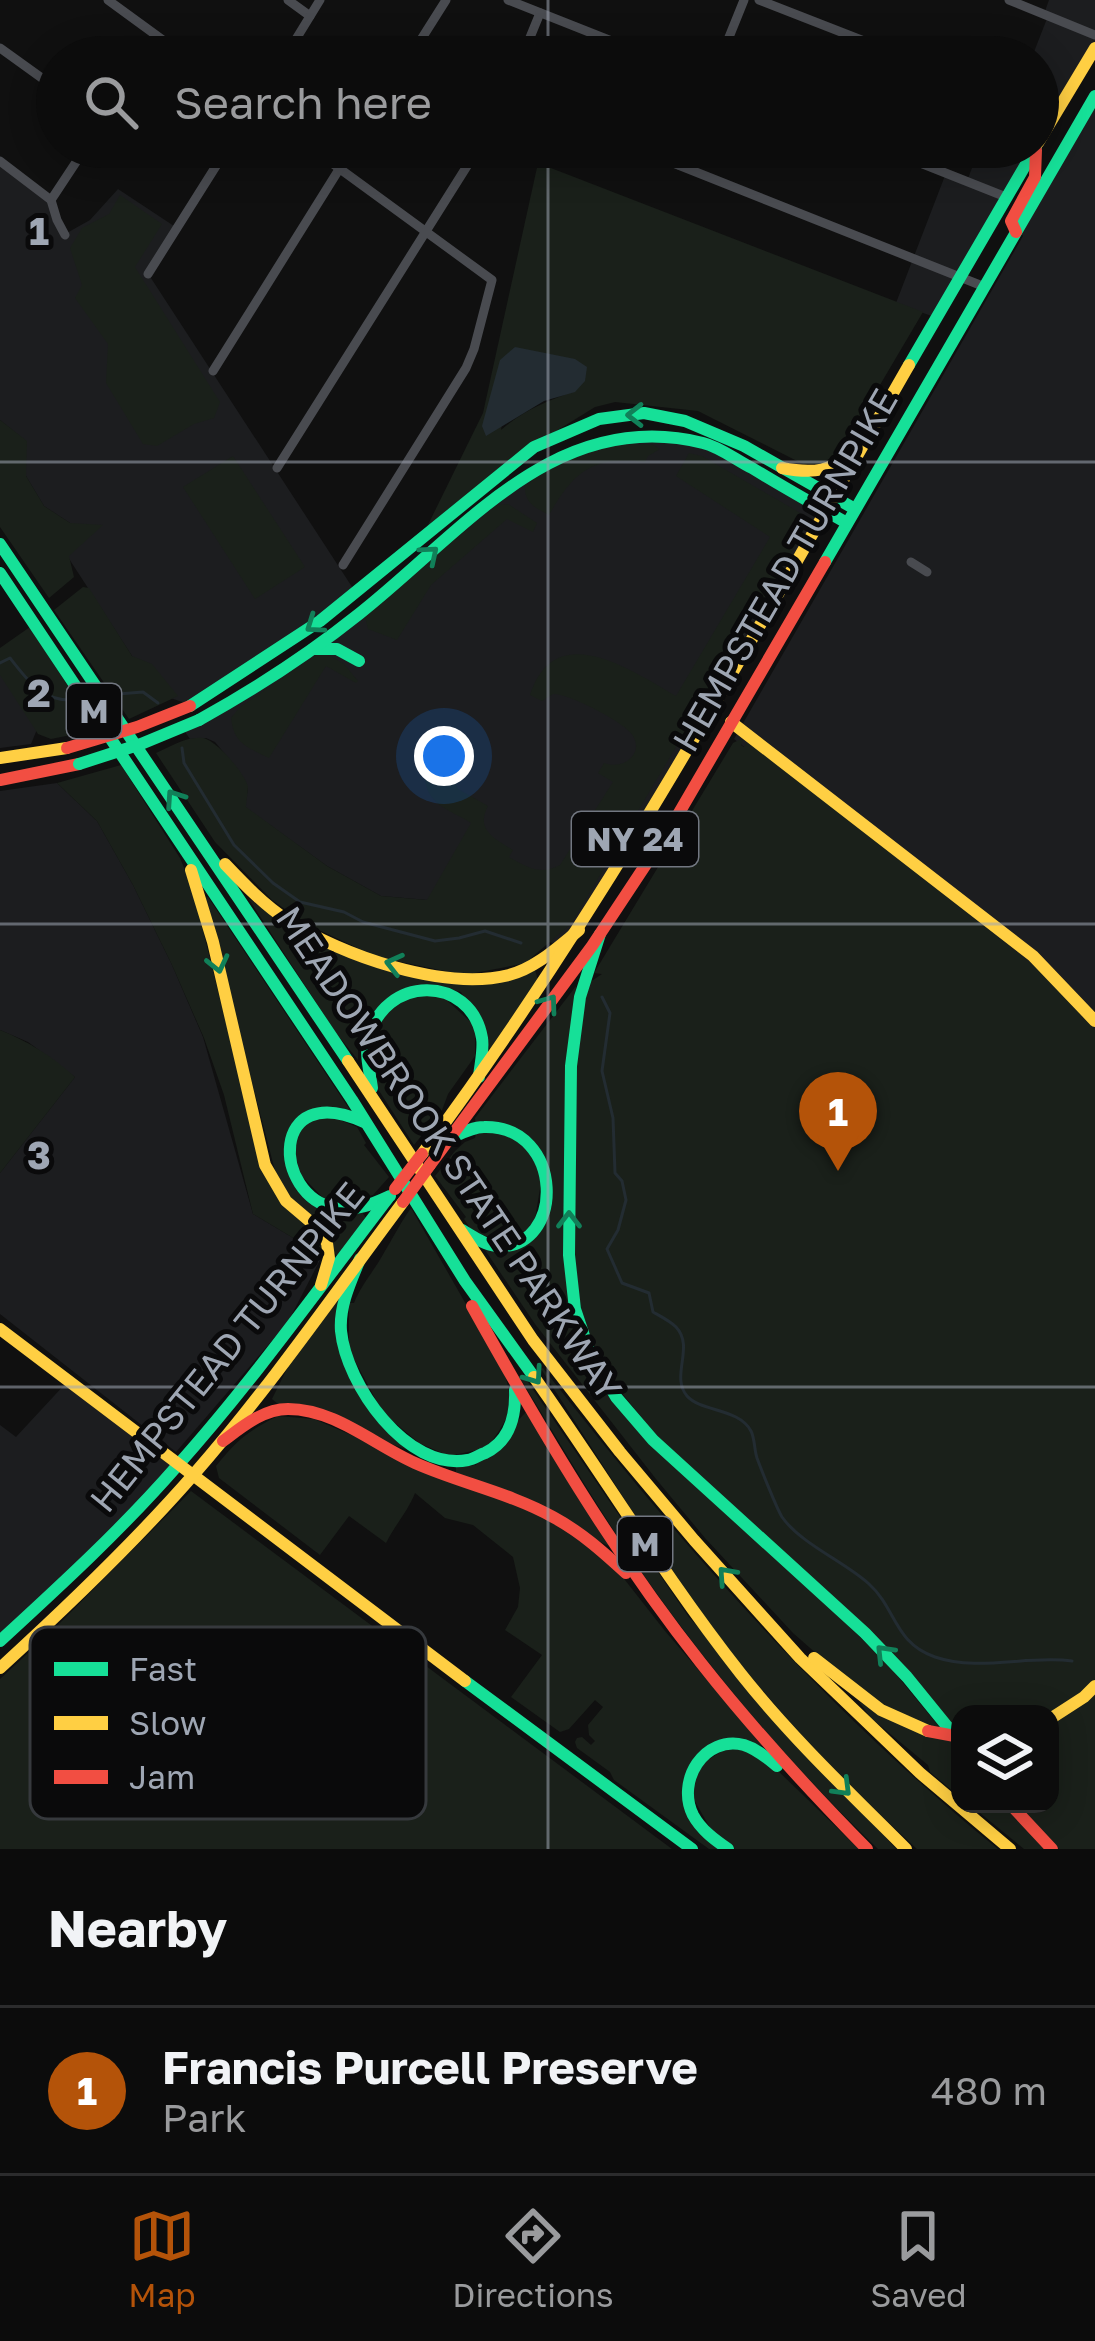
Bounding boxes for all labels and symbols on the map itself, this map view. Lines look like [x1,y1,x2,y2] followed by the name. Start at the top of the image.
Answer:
[29,207,49,254] text: 1
[663,381,906,759] street label: HEMPSTEAD TURNPIKE
[625,402,643,428] one-way arrow
[416,547,438,569] one-way arrow
[306,610,328,632] one-way arrow
[27,669,51,716] text: 2
[67,684,121,738] road number: M
[414,726,474,786] your location
[166,790,188,812] one-way arrow
[572,812,698,866] road number: NY 24
[268,898,631,1408] street label: MEADOWBROOK STATE PARKWAY
[204,953,229,974] one-way arrow
[384,953,405,978] one-way arrow
[535,995,557,1016] one-way arrow
[799,1072,877,1171] pin: 1
[27,1131,51,1178] text: 3
[80,1173,373,1520] street label: HEMPSTEAD TURNPIKE
[556,1210,582,1228] one-way arrow
[519,1363,541,1384] one-way arrow
[618,1517,672,1571] road number: M
[718,1568,740,1589] one-way arrow
[30,1627,426,1819] legend
[876,1645,898,1667] one-way arrow
[129,1649,197,1688] text: Fast
[129,1703,207,1742] text: Slow
[129,1757,195,1796] text: Jam
[829,1774,851,1796] one-way arrow

